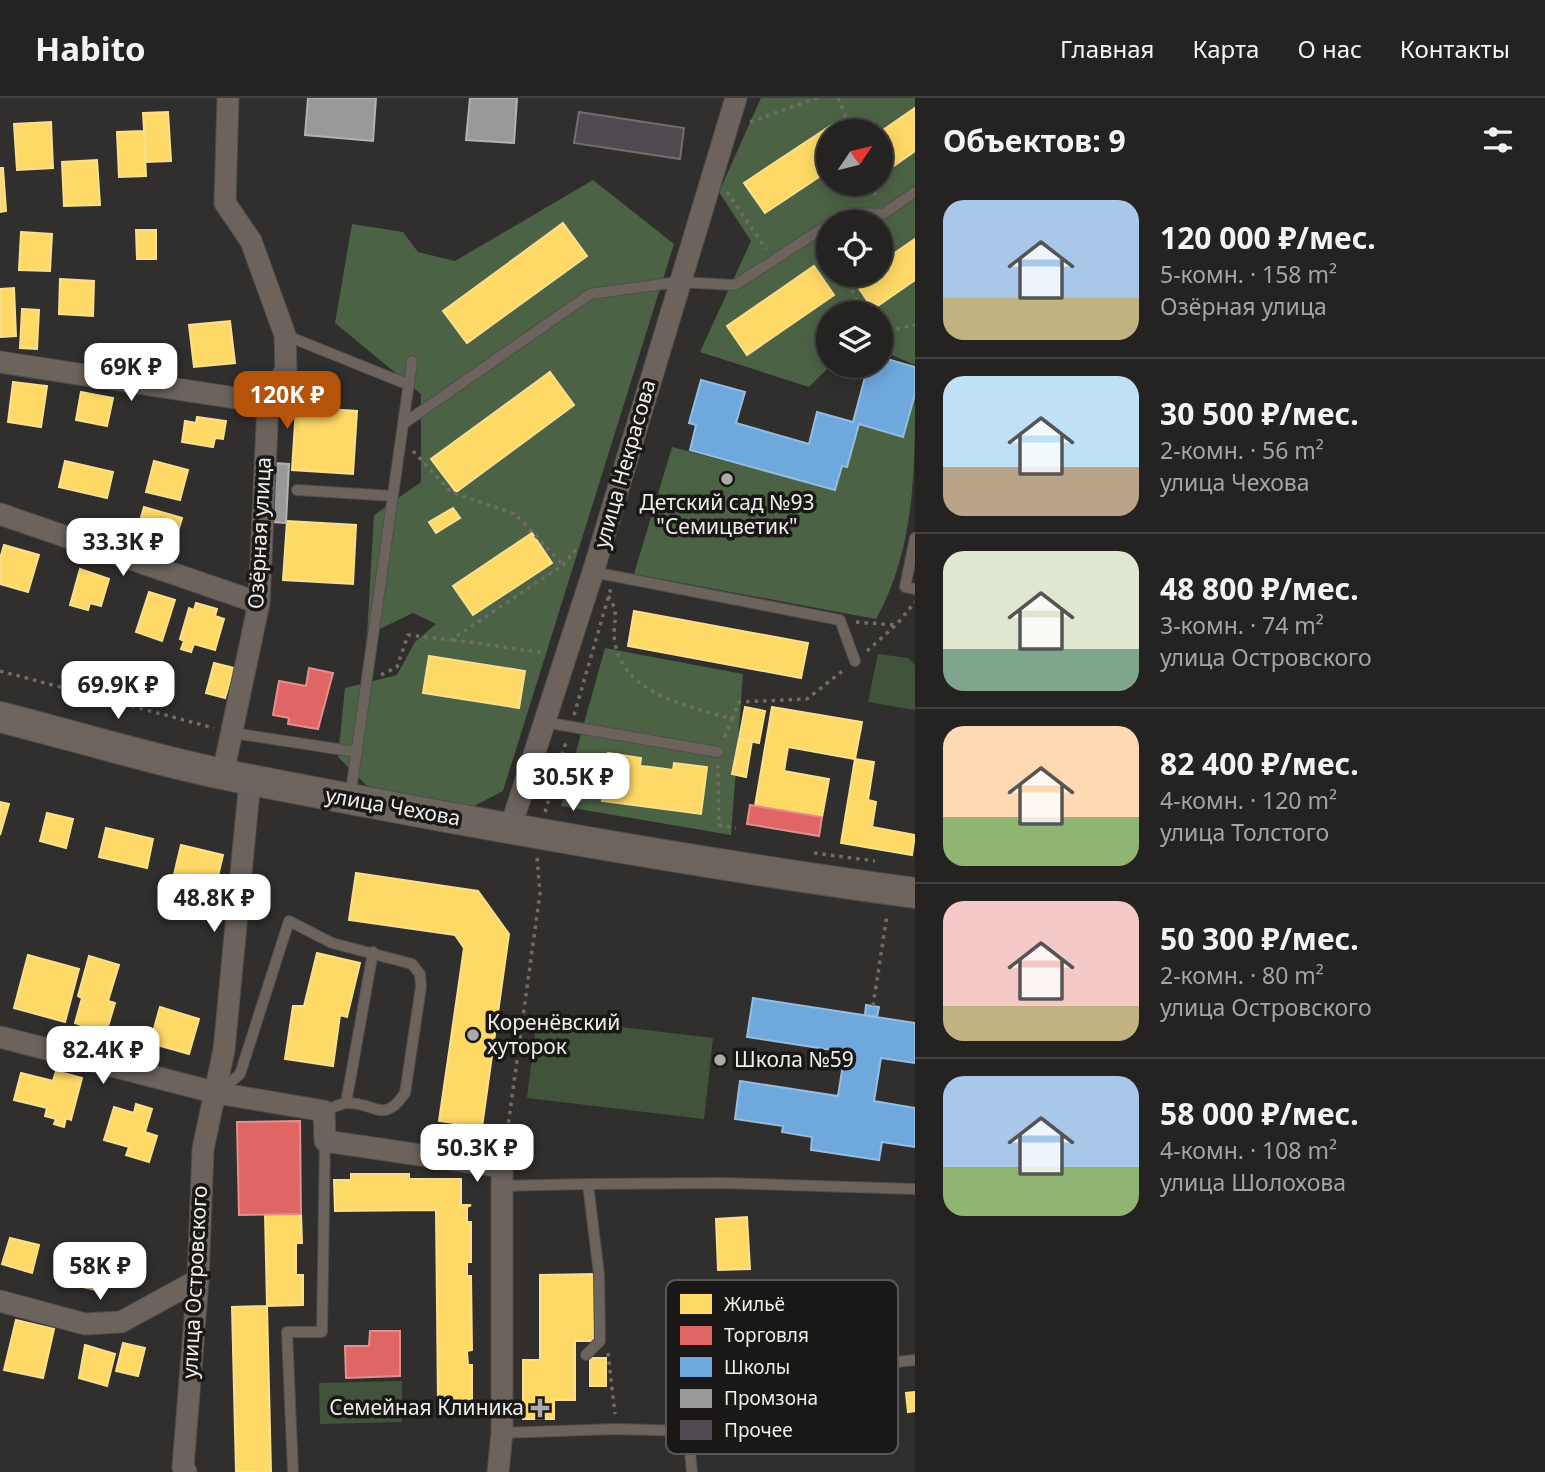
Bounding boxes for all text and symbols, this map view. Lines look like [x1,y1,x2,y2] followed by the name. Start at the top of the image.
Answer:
[35,26,146,71] text: Habito
[1060,32,1154,65] text: Главная
[1192,32,1259,65] text: Карта
[1297,32,1362,65] text: О нас
[1400,32,1510,65] text: Контакты
[816,119,892,196] north arrow
[816,119,893,378] map controls
[943,120,1126,161] text: Объектов: 9
[1479,121,1517,159] icon: filters
[816,210,893,287] button: locate
[1160,217,1376,258] text: 120 000 ₽/мес.
[999,228,1083,312] icon: home
[1160,258,1337,290] text: 5-комн. · 158 m²
[1160,290,1327,322] text: Озёрная улица
[816,301,893,378] button: layers
[82,344,180,403] pin: 69K ₽
[100,350,162,382] text: 69K ₽
[230,372,344,431] pin: 120K ₽
[587,376,661,551] street label: улица Некрасова
[250,378,324,410] text: 120K ₽
[1160,393,1359,434] text: 30 500 ₽/мес.
[999,404,1083,488] icon: home
[1160,434,1324,466] text: 2-комн. · 56 m²
[241,456,277,610] street label: Озёрная улица
[1160,466,1310,498] text: улица Чехова
[719,471,735,487] marker: Детский сад №93 "Семицветик"
[640,488,814,540] place label: Детский сад №93 "Семицветик"
[58,518,188,578] pin: 33.3K ₽
[83,525,163,557] text: 33.3K ₽
[1160,568,1359,609] text: 48 800 ₽/мес.
[999,579,1083,663] icon: home
[1160,609,1324,641] text: 3-комн. · 74 m²
[1160,641,1372,673] text: улица Островского
[53,662,183,721] pin: 69.9K ₽
[78,668,158,700] text: 69.9K ₽
[1160,743,1359,784] text: 82 400 ₽/мес.
[508,754,638,813] pin: 30.5K ₽
[999,754,1083,838] icon: home
[533,760,613,792] text: 30.5K ₽
[323,780,463,832] street label: улица Чехова
[1160,784,1337,816] text: 4-комн. · 120 m²
[1160,816,1329,848] text: улица Толстого
[149,874,279,934] pin: 48.8K ₽
[174,881,254,913] text: 48.8K ₽
[1160,918,1359,959] text: 50 300 ₽/мес.
[999,929,1083,1013] icon: home
[1160,959,1324,991] text: 2-комн. · 80 m²
[1160,991,1372,1023] text: улица Островского
[487,1008,620,1060] place label: Коренёвский хуторок
[38,1026,168,1086] pin: 82.4K ₽
[465,1027,481,1043] marker: Коренёвский хуторок
[63,1033,143,1065] text: 82.4K ₽
[734,1045,854,1073] place label: Школа №59
[712,1052,728,1068] marker: Школа №59
[1160,1093,1359,1134] text: 58 000 ₽/мес.
[999,1104,1083,1188] icon: home
[412,1124,542,1184] pin: 50.3K ₽
[437,1131,517,1163] text: 50.3K ₽
[1160,1134,1337,1166] text: 4-комн. · 108 m²
[1160,1166,1346,1198] text: улица Шолохова
[175,1185,213,1379] street label: улица Островского
[51,1242,149,1302] pin: 58K ₽
[69,1249,131,1281] text: 58K ₽
[666,1280,898,1454] legend
[724,1291,785,1317] text: Жильё
[724,1322,809,1348] text: Торговля
[724,1354,790,1380] text: Школы
[724,1385,818,1411] text: Промзона
[329,1393,524,1421] place label: Семейная Клиника
[530,1398,550,1418] marker: Семейная Клиника
[724,1417,793,1443] text: Прочее

